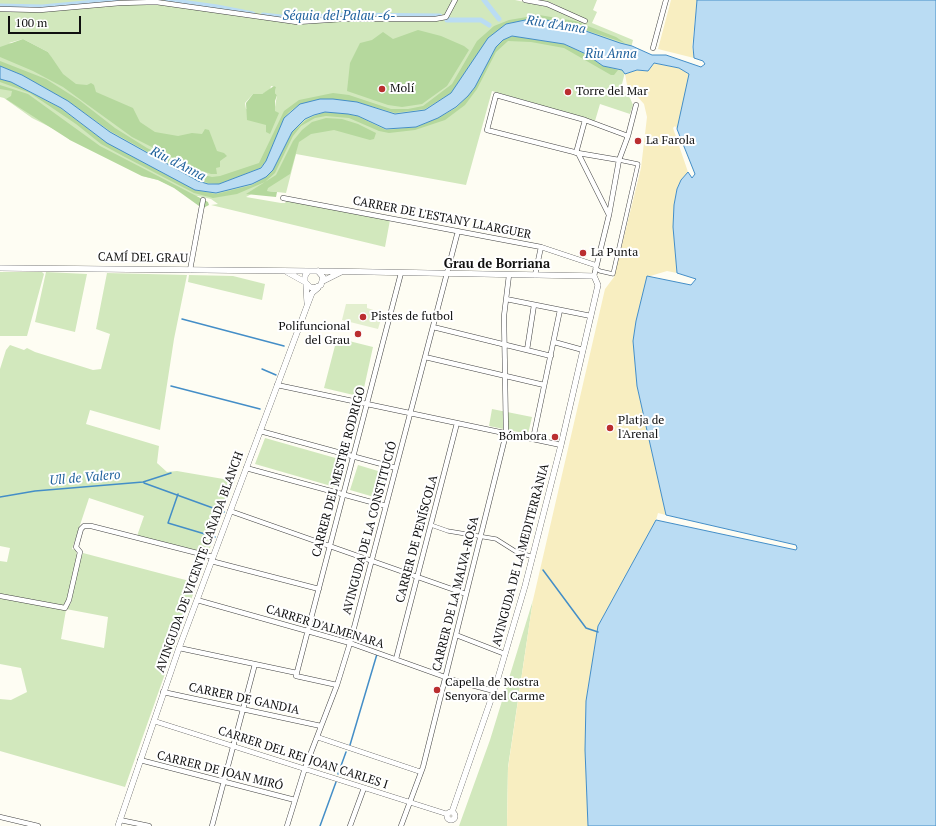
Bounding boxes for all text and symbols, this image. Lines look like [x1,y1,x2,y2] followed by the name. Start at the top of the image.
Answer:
[10,8,83,34] scale bar
[283,8,395,24] water label: Séquia del Palau -6-
[525,13,587,37] water label: Riu d'Anna
[15,15,47,30] text: 100 m
[585,46,637,62] water label: Riu Anna
[390,82,414,96] place label: Molí
[377,84,387,94] marker: Molí
[576,85,648,99] place label: Torre del Mar
[563,87,573,97] marker: Torre del Mar
[646,134,695,148] place label: La Farola
[633,136,643,146] marker: La Farola
[148,143,208,185] water label: Riu d'Anna
[351,194,533,242] street label: CARRER DE L'ESTANY LLARGUER
[591,246,638,260] place label: La Punta
[578,248,588,258] marker: La Punta
[98,250,188,266] street label: CAMÍ DEL GRAU
[444,256,550,272] district label: Grau de Borriana
[371,310,453,324] place label: Pistes de futbol
[358,312,368,322] marker: Pistes de futbol
[279,320,350,348] place label: Polifuncional del Grau
[353,329,363,339] marker: Polifuncional del Grau
[309,385,369,559] street label: CARRER DEL MESTRE RODRIGO
[618,414,664,442] place label: Platja de l'Arenal
[605,423,615,433] marker: Platja de l'Arenal
[499,430,547,444] place label: Bómbora
[550,432,560,442] marker: Bómbora
[340,440,400,616] street label: AVINGUDA DE LA CONSTITUCIÓ
[153,450,247,674] street label: AVINGUDA DE VICENTE CAÑADA BLANCH
[490,462,552,648] street label: AVINGUDA DE LA MEDITERRÀNIA
[49,467,121,489] water label: Ull de Valero
[393,474,441,604] street label: CARRER DE PENÍSCOLA
[430,515,482,673] street label: CARRER DE LA MALVA-ROSA
[264,602,386,652] street label: CARRER D'ALMENARA
[445,676,545,704] place label: Capella de Nostra Senyora del Carme
[187,680,301,718] street label: CARRER DE GANDIA
[432,685,442,695] marker: Capella de Nostra Senyora del Carme
[216,724,390,792] street label: CARRER DEL REI JOAN CARLES I
[155,748,285,794] street label: CARRER DE JOAN MIRÓ

